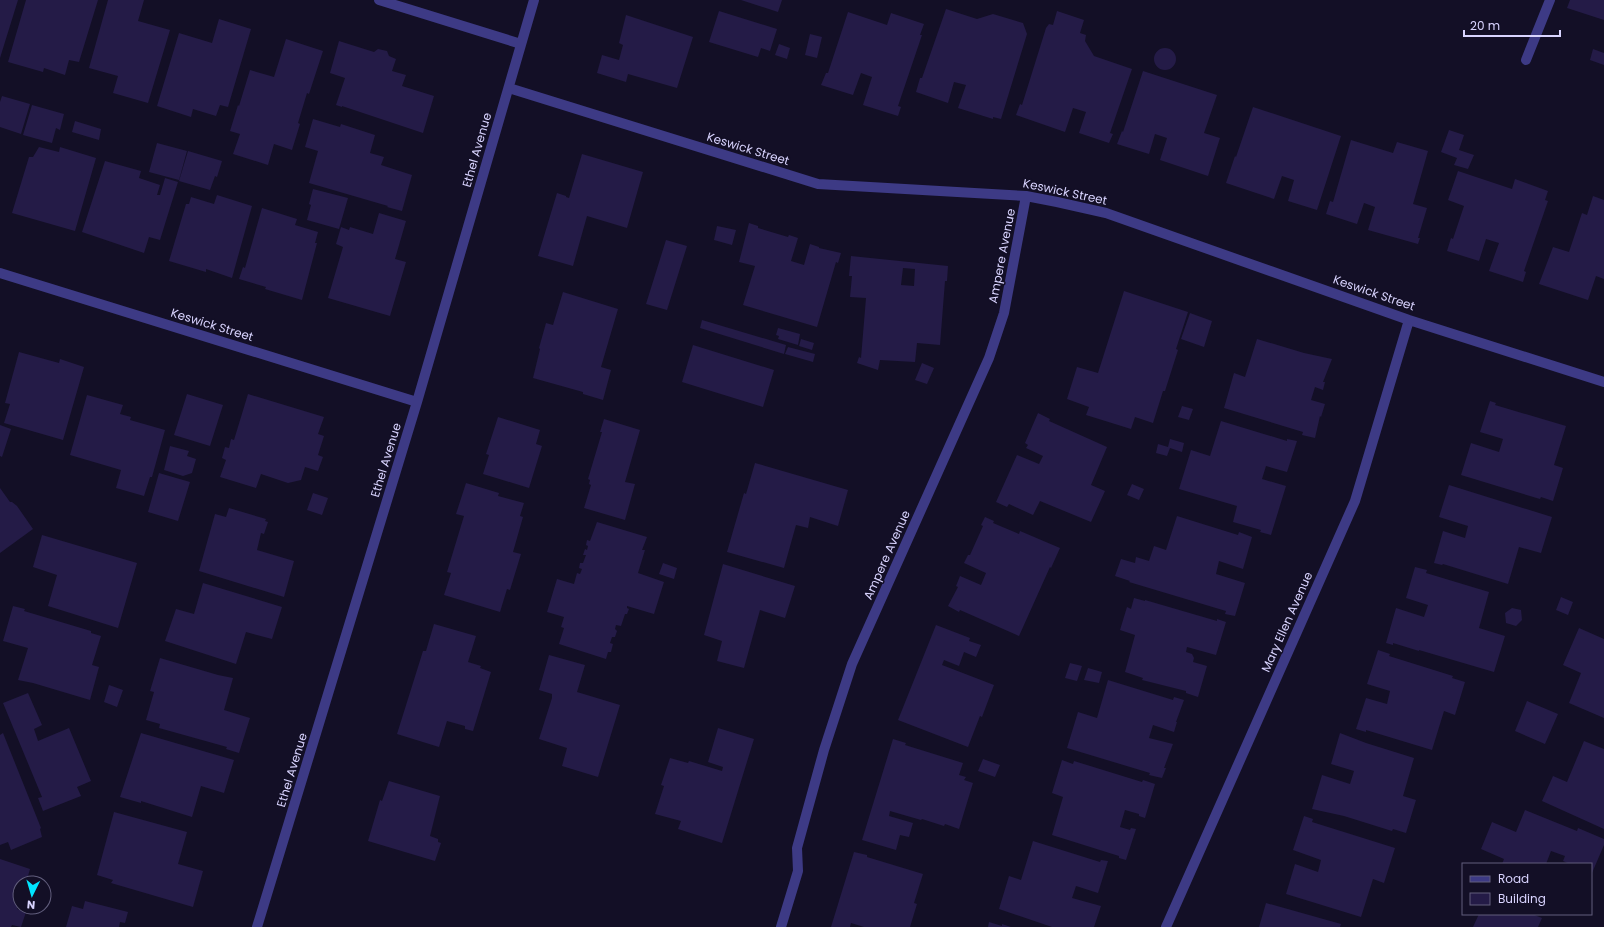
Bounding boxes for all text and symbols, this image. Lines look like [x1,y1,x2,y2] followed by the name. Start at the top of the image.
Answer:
[1464,12,1560,38] scale bar
[1470,17,1500,34] text: 20 m
[458,111,495,189] street label: Ethel Avenue
[705,128,792,169] street label: Keswick Street
[1022,174,1109,209] street label: Keswick Street
[984,207,1019,305] street label: Ampere Avenue
[1331,271,1417,314] street label: Keswick Street
[169,304,256,345] street label: Keswick Street
[366,421,405,499] street label: Ethel Avenue
[859,507,914,602] street label: Ampere Avenue
[1257,569,1316,675] street label: Mary Ellen Avenue
[272,731,311,809] street label: Ethel Avenue
[1462,863,1592,915] legend
[1498,870,1529,887] text: Road
[12,875,52,915] north arrow
[1498,890,1546,907] text: Building
[26,897,36,913] text: N

